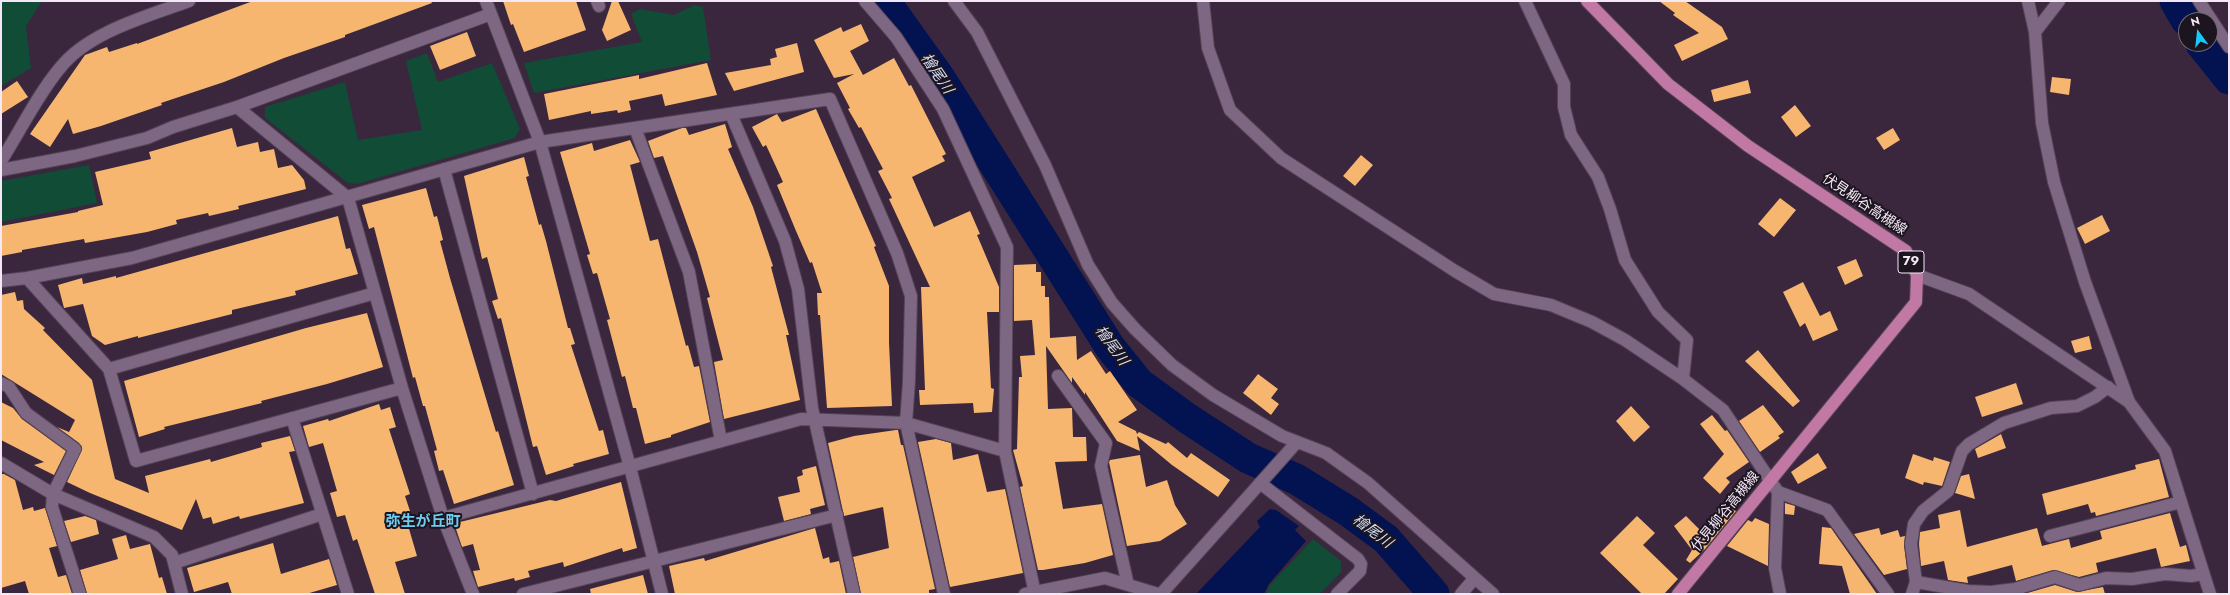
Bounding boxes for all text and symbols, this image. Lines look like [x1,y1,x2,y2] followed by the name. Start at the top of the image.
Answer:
[2178,12,2218,52] north arrow
[2189,13,2201,30] text: N
[916,50,956,98] water label: 檜尾川
[1819,171,1909,239] street label: 伏見柳谷高槻線
[1898,251,1924,273] road number: 79
[1090,323,1132,369] water label: 檜尾川
[1689,469,1763,555] street label: 伏見柳谷高槻線
[1349,511,1395,553] water label: 檜尾川
[386,513,460,531] district label: 弥生が丘町

